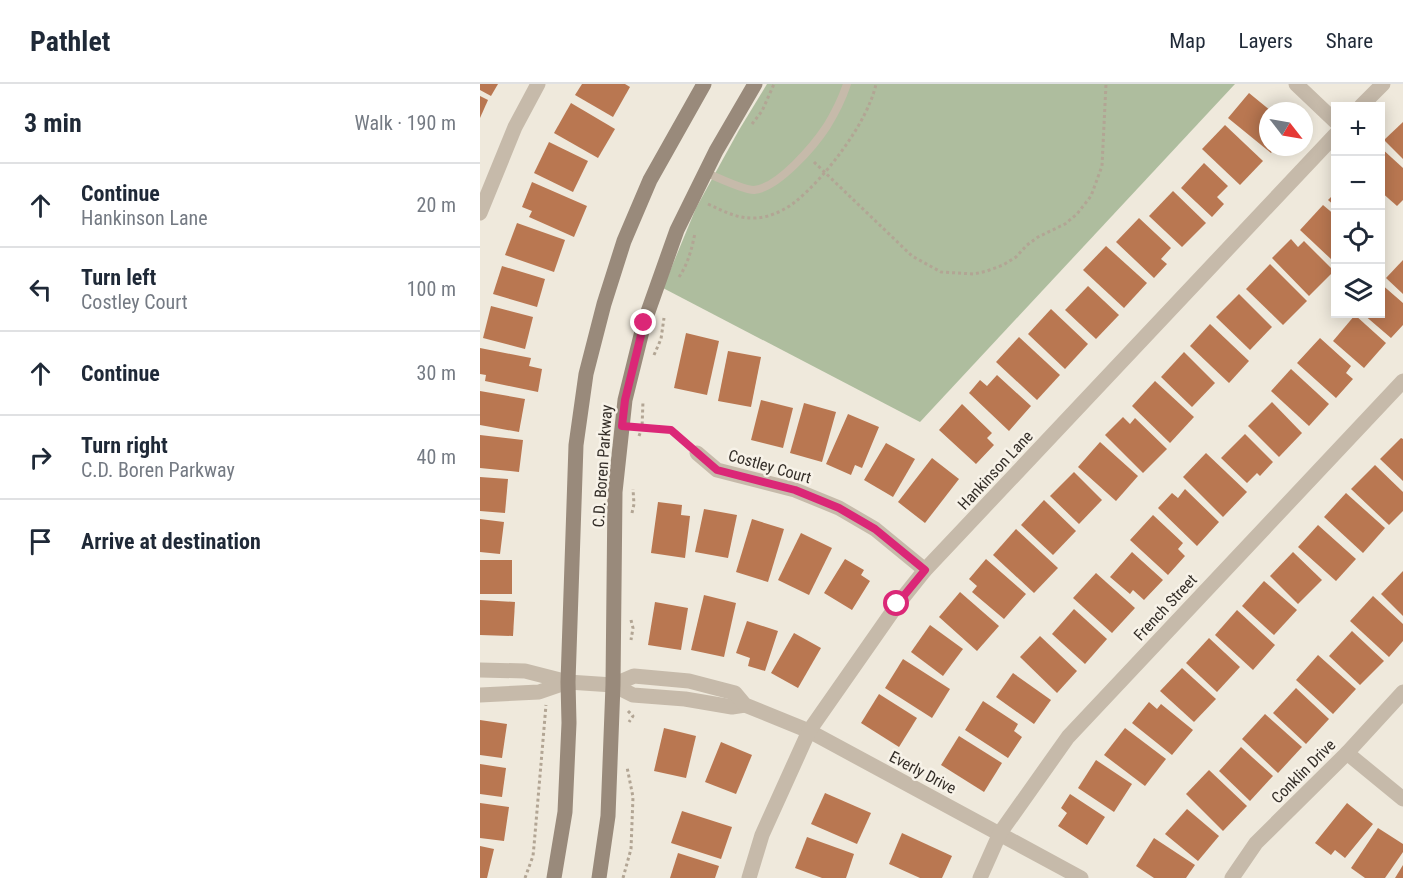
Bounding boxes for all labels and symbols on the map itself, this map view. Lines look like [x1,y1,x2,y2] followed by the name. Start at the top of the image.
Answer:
[1259,102,1313,156] north arrow
[630,309,656,335] route end
[589,404,616,528] street label: C.D. Boren Parkway
[954,427,1037,514] street label: Hankinson Lane
[726,446,814,487] street label: Costley Court
[1130,570,1201,644] street label: French Street
[883,590,909,616] route start
[1267,735,1339,807] street label: Conklin Drive
[886,747,959,798] street label: Everly Drive

